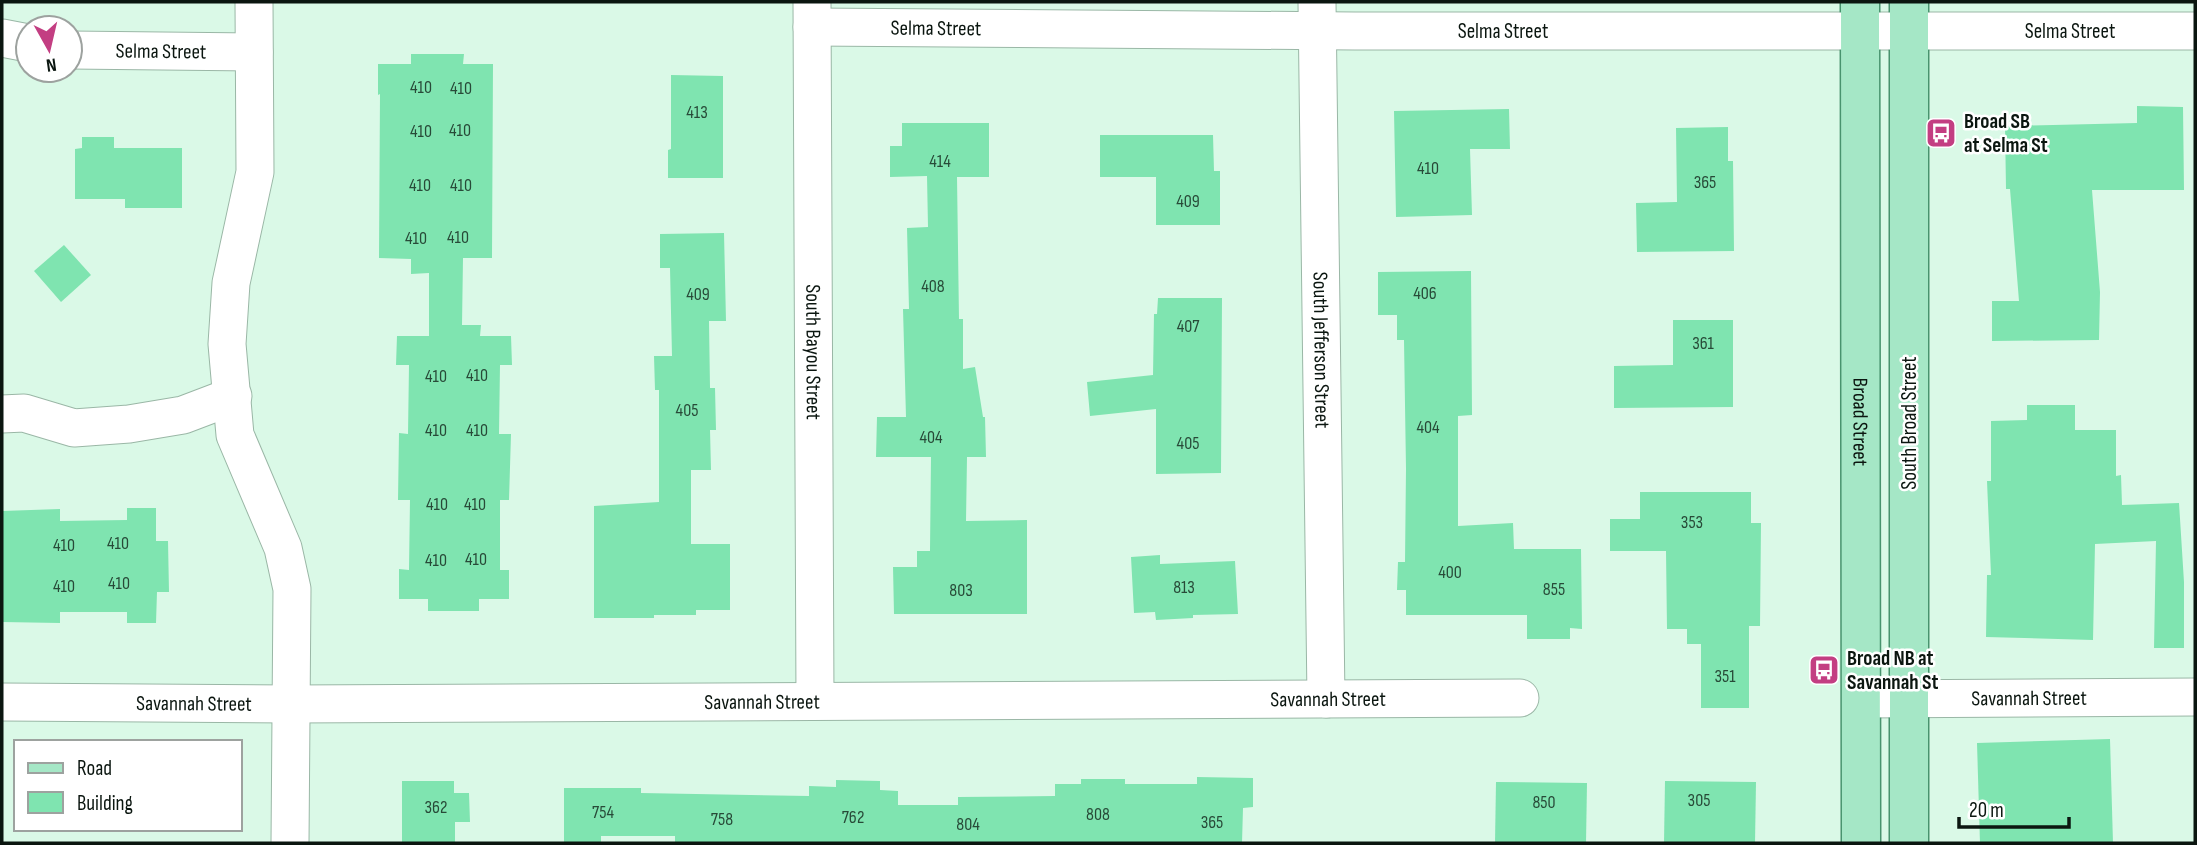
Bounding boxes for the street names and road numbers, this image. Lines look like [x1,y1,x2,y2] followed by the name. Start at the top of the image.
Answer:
[891,16,981,41] street label: Selma Street
[1458,19,1548,44] street label: Selma Street
[2025,19,2115,44] street label: Selma Street
[116,38,206,64] street label: Selma Street
[1307,271,1335,429] street label: South Jefferson Street
[800,284,826,420] street label: South Bayou Street
[1897,356,1922,490] street label: South Broad Street
[1847,378,1873,466] street label: Broad Street
[1971,686,2087,711] street label: Savannah Street
[1270,687,1386,712] street label: Savannah Street
[704,689,820,715] street label: Savannah Street
[136,691,252,717] street label: Savannah Street

